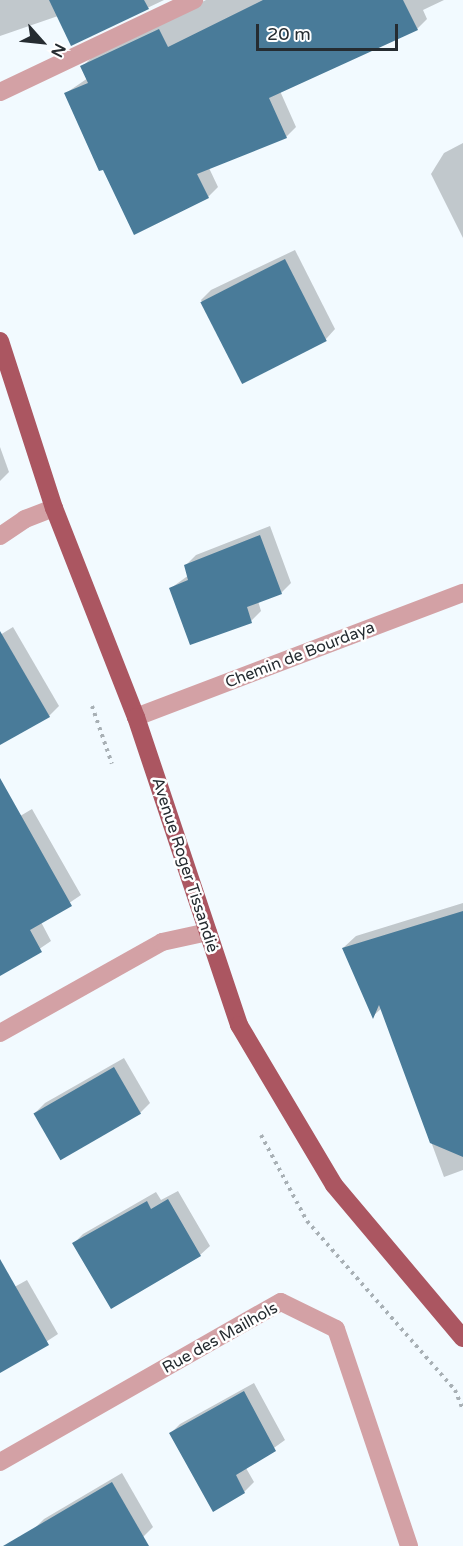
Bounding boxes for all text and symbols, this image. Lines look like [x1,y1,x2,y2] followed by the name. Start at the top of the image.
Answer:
[12,12,72,72] north arrow
[259,12,402,50] scale bar
[267,23,311,45] text: 20 m
[46,40,70,60] text: N
[223,618,377,692] street label: Chemin de Bourdaya
[148,775,222,955] street label: Avenue Roger Tissandié
[159,1298,281,1378] street label: Rue des Mailhols

